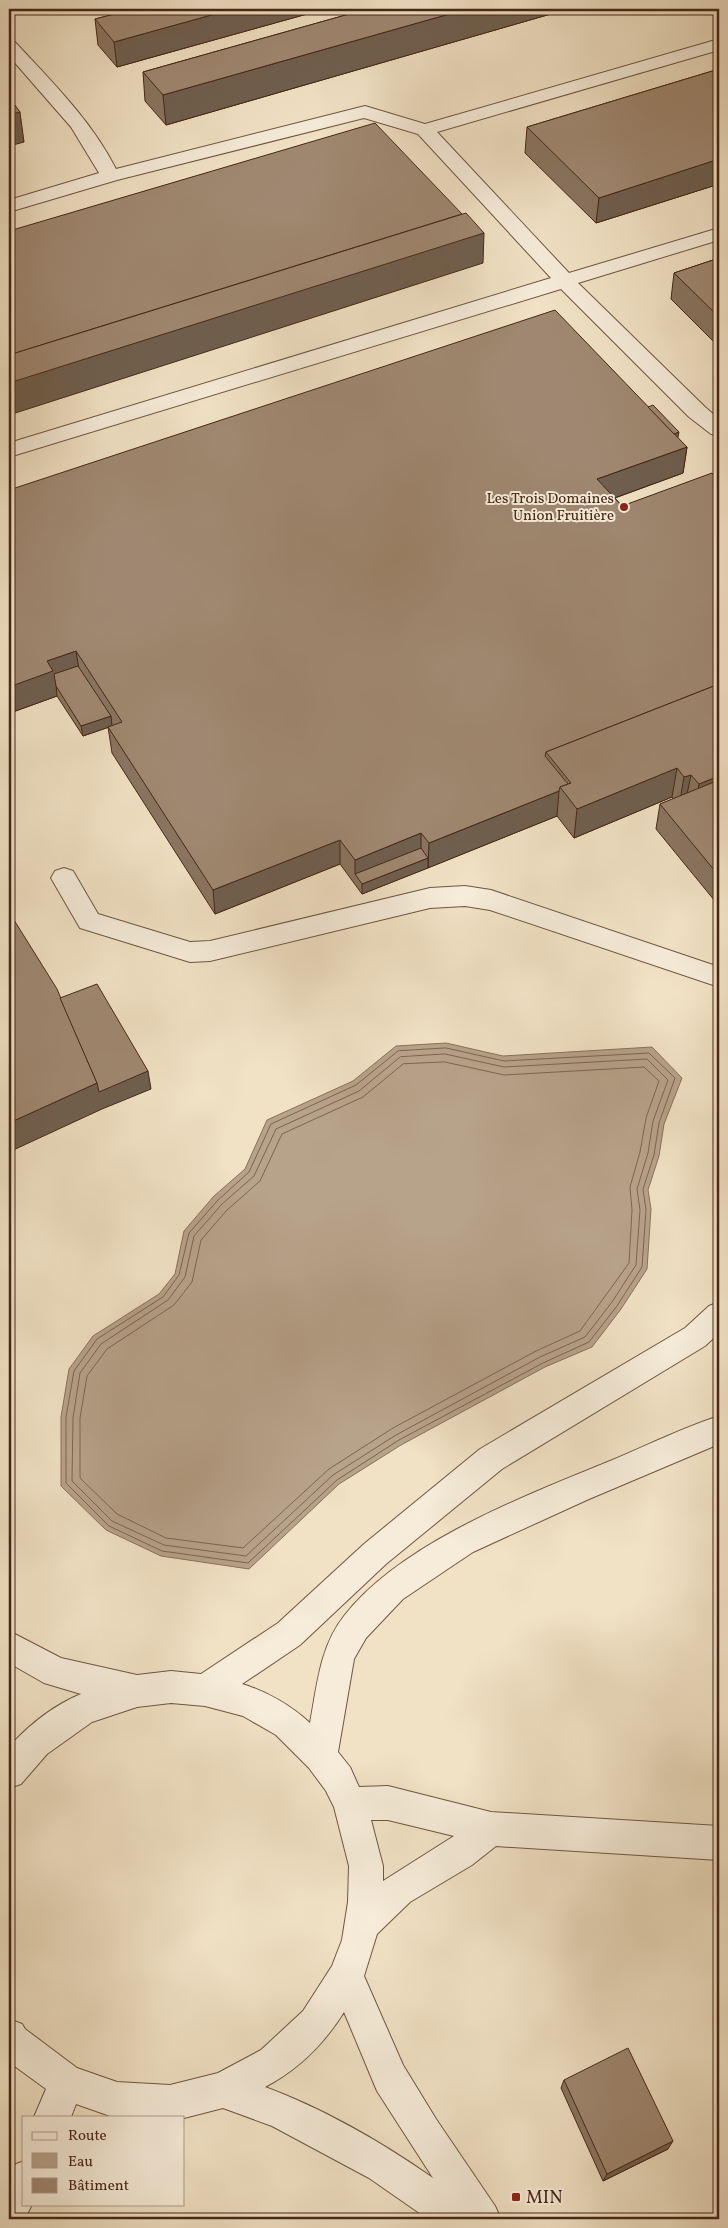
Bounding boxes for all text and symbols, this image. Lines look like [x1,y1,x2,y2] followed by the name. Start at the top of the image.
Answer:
[486,489,614,527] place label: Les Trois Domaines Union Fruitière
[618,501,630,513] marker: Les Trois Domaines Union Fruitière
[22,2116,185,2206] legend
[68,2126,107,2147] text: Route
[68,2152,93,2173] text: Eau
[68,2176,129,2197] text: Bâtiment
[526,2186,563,2211] place label: MIN
[510,2191,522,2203] marker: MIN

